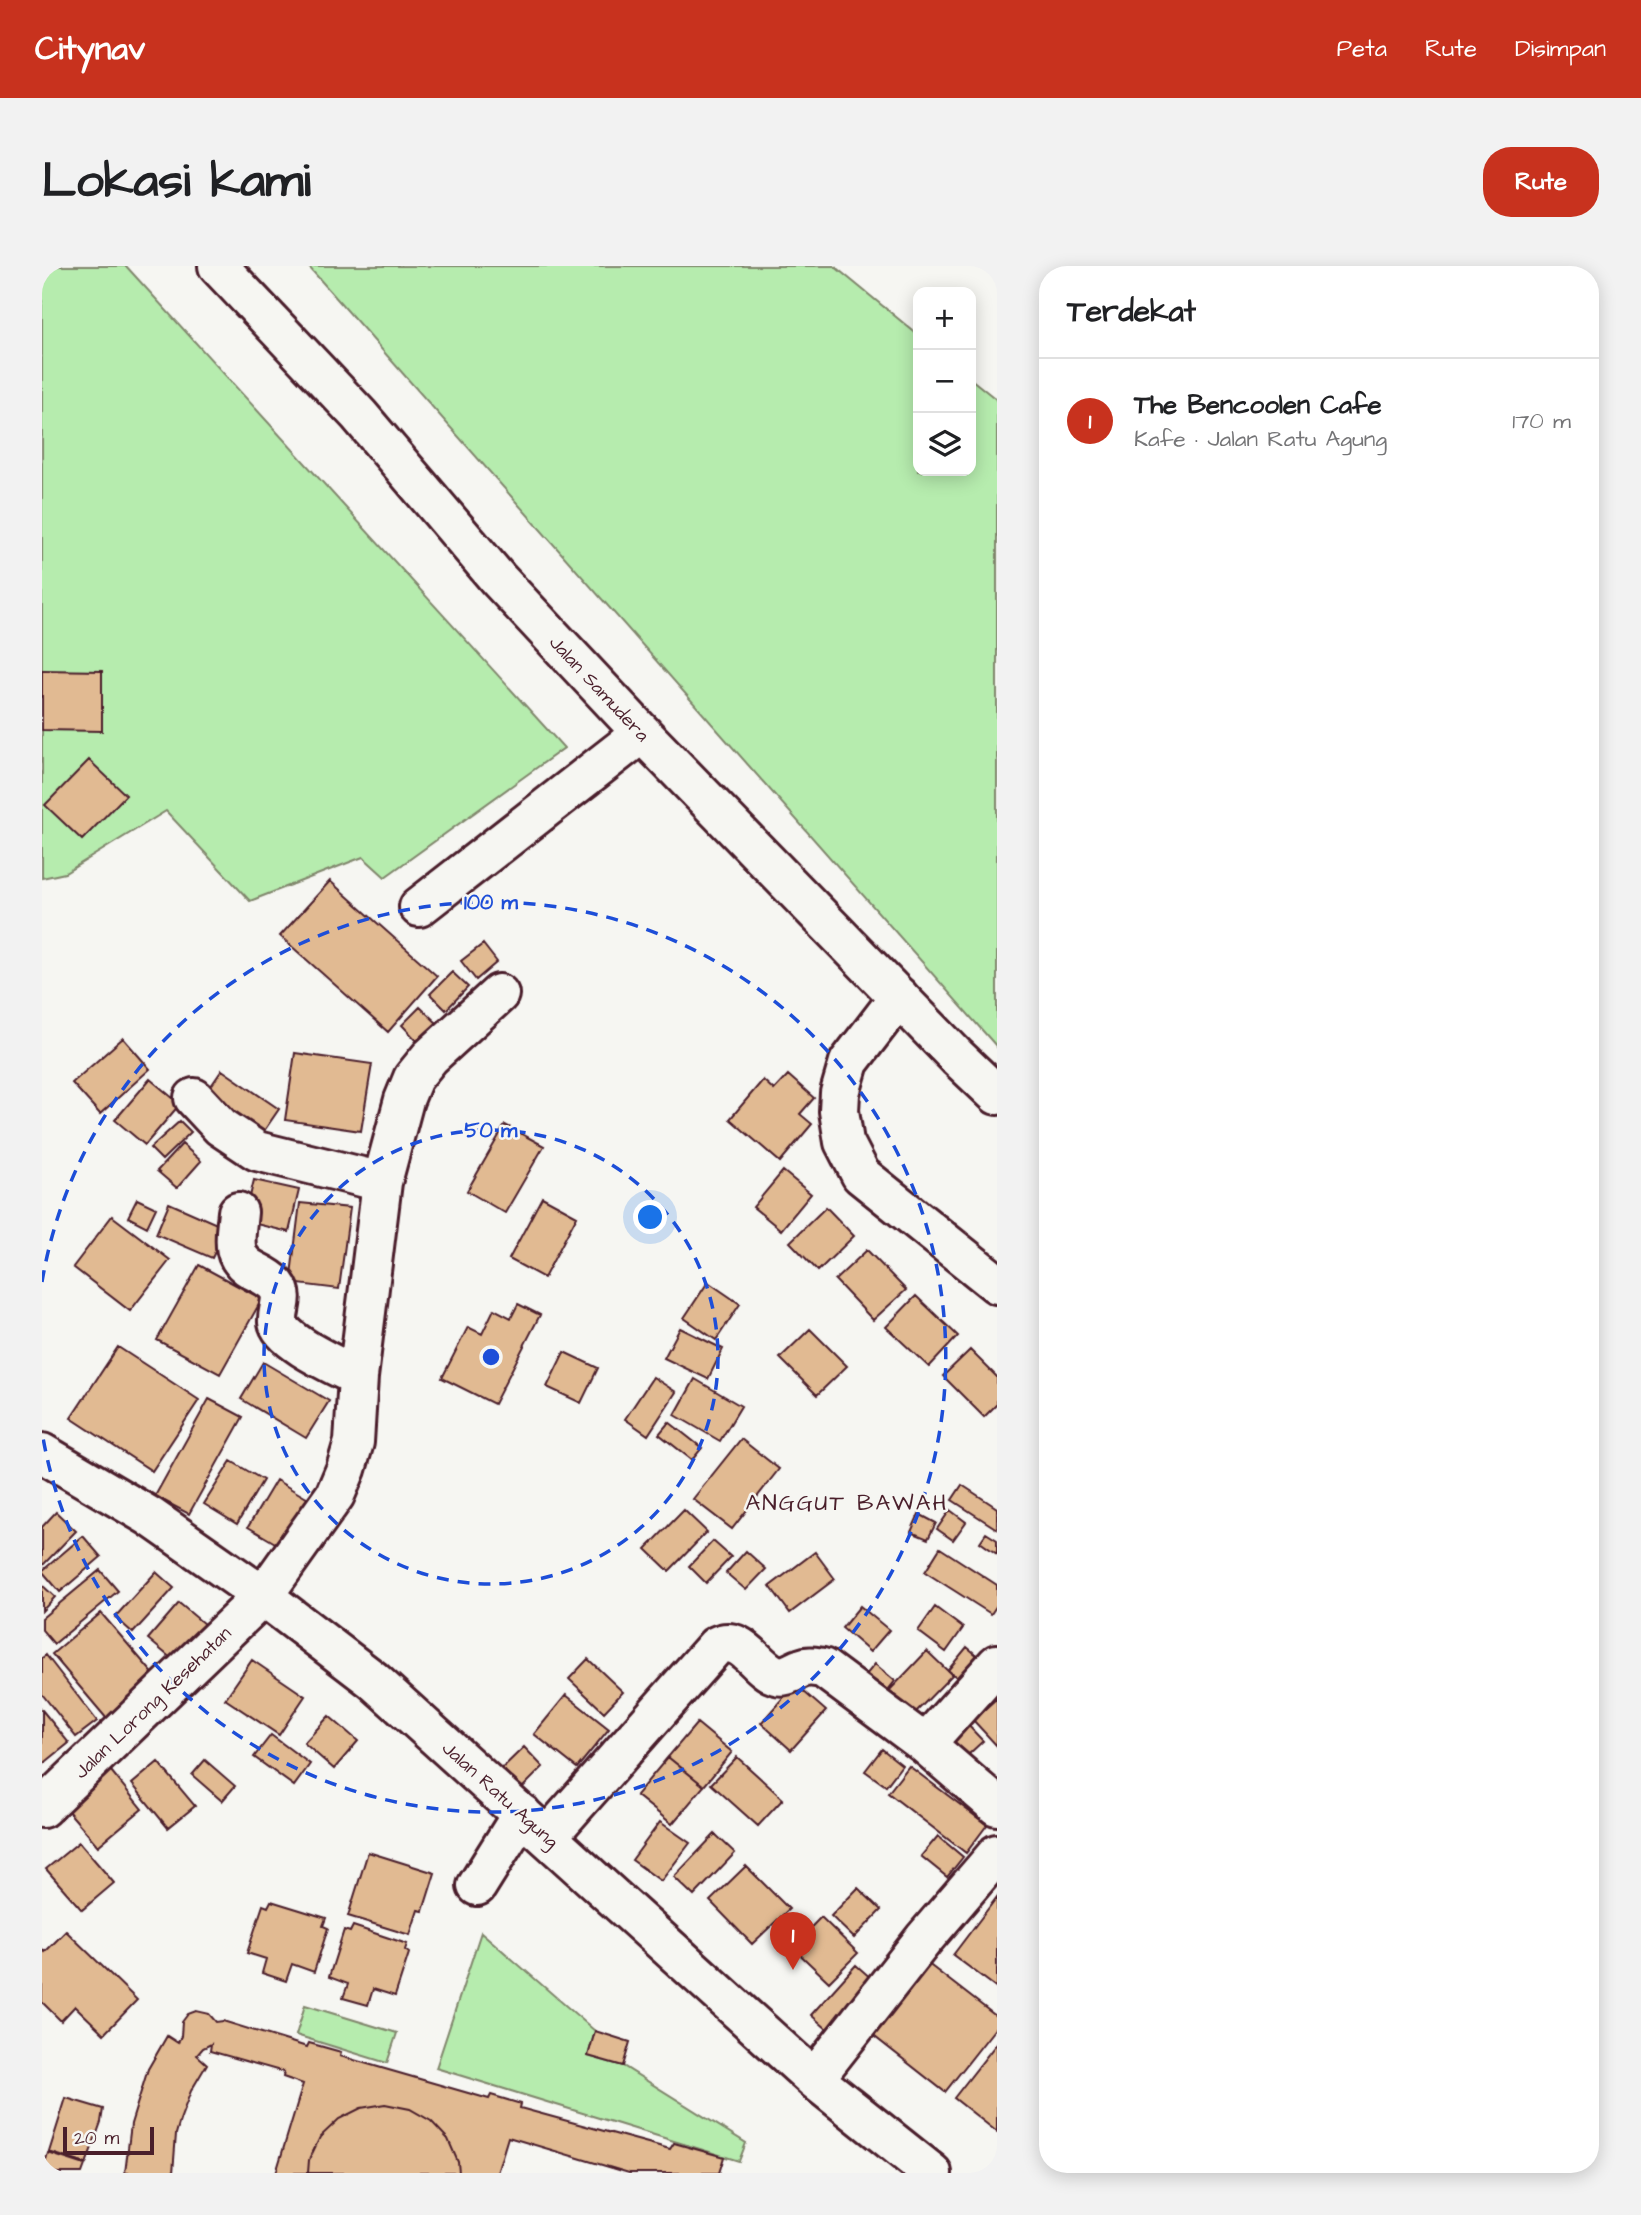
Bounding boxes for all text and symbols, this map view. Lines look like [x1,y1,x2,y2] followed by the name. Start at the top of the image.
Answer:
[35,26,145,72] text: Citynav
[1337,32,1387,66] text: Peta
[1425,32,1477,66] text: Rute
[1515,32,1606,66] text: Disimpan
[1483,147,1599,217] button: Rute
[42,148,311,216] text: Lokasi kami
[913,287,976,476] map controls
[913,287,976,350] button: +
[1067,291,1196,333] text: Terdekat
[913,350,976,413] button: −
[1134,387,1382,423] text: The Bencoolen Cafe
[1089,405,1091,437] text: 1
[1512,405,1571,437] text: 170 m
[913,413,976,476] button: layers
[1134,423,1387,455] text: Kafe · Jalan Ratu Agung
[543,630,655,748] street label: Jalan Samudera
[464,888,519,917] text: 100 m
[465,1116,518,1145] text: 50 m
[633,1200,667,1234] your location
[479,1345,503,1369] centre of rings
[746,1487,948,1519] district label: ANGGUT BAWAH
[69,1621,238,1786] street label: Jalan Lorong Kesehatan
[435,1735,564,1856] street label: Jalan Ratu Agung
[770,1912,816,1970] pin: 1
[63,2124,154,2156] scale bar
[74,2125,119,2152] text: 20 m

